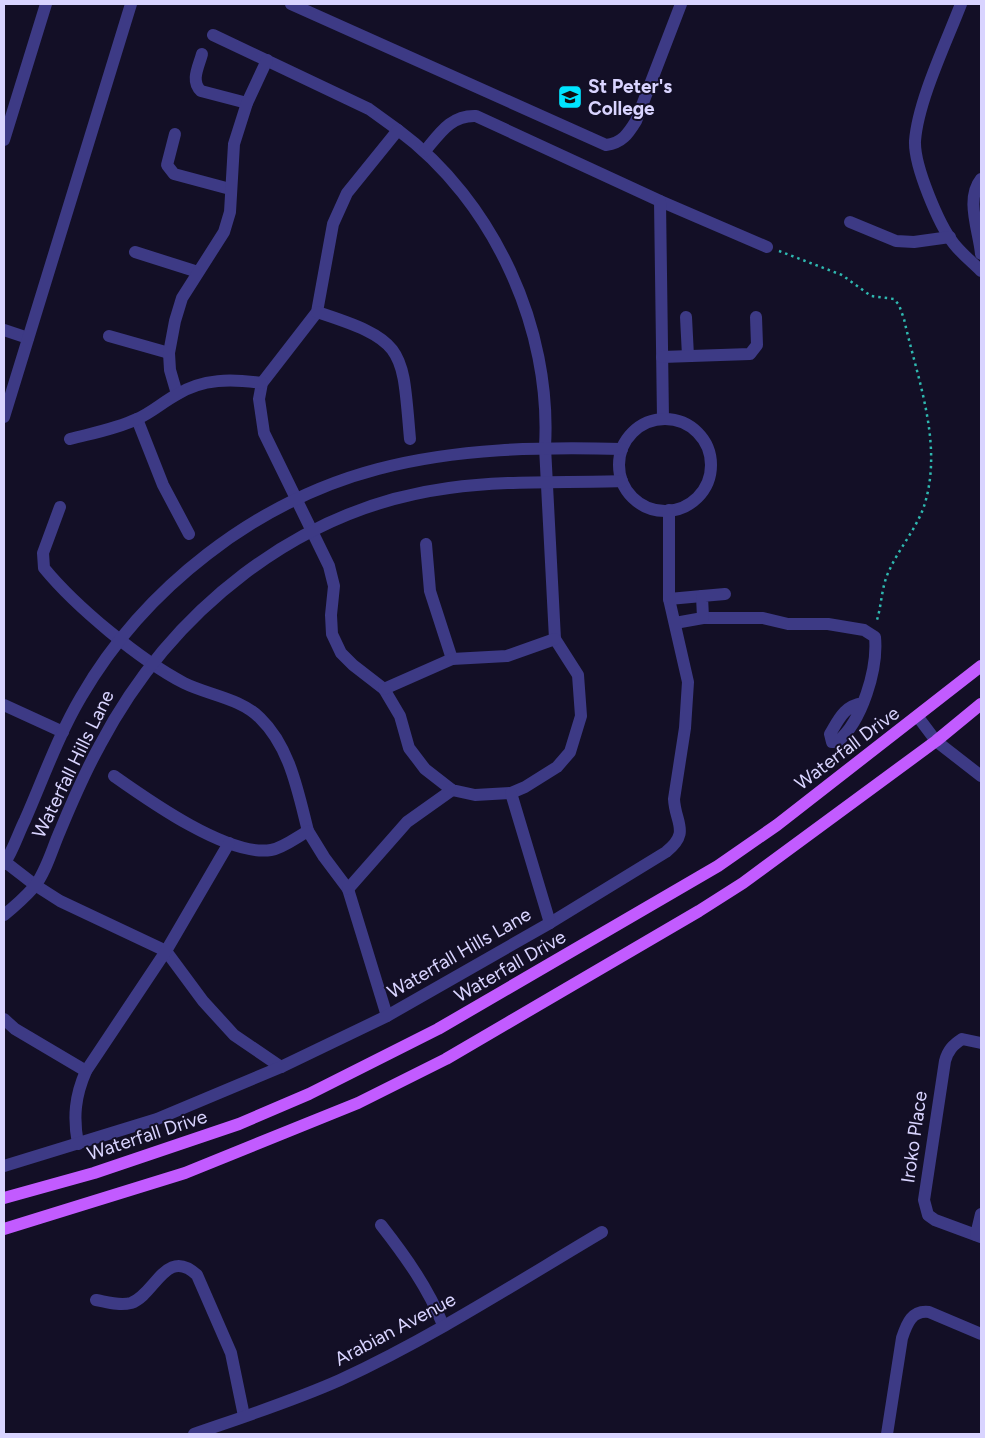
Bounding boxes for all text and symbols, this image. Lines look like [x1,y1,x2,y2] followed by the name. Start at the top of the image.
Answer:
[588,75,672,120] place label: St Peter's College
[557,84,583,110] school or university icon: St Peter's College
[27,686,119,842] street label: Waterfall Hills Lane
[790,701,904,795] street label: Waterfall Drive
[383,903,535,1003] street label: Waterfall Hills Lane
[450,925,570,1007] street label: Waterfall Drive
[896,1089,932,1185] street label: Iroko Place
[84,1105,210,1165] street label: Waterfall Drive
[331,1287,459,1371] street label: Arabian Avenue

